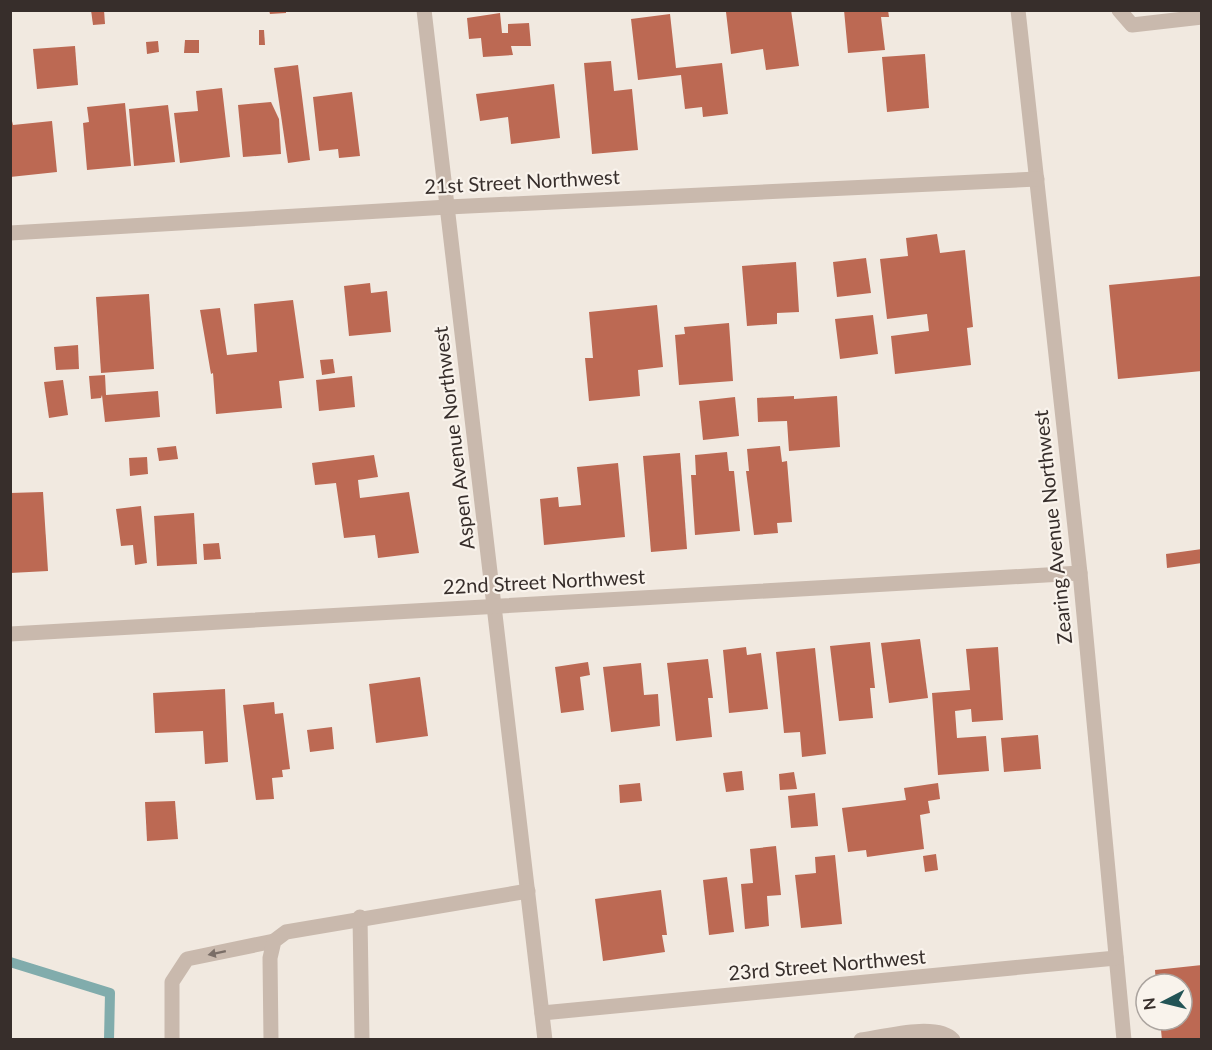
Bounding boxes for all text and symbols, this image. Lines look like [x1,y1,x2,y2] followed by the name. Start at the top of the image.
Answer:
[424,164,620,198] street label: 21st Street Northwest
[427,325,479,551] street label: Aspen Avenue Northwest
[1028,409,1076,645] street label: Zearing Avenue Northwest
[442,564,646,598] street label: 22nd Street Northwest
[727,943,927,985] street label: 23rd Street Northwest
[207,949,226,958] one-way arrow
[1134,972,1194,1032] north arrow
[1138,997,1159,1011] text: N

